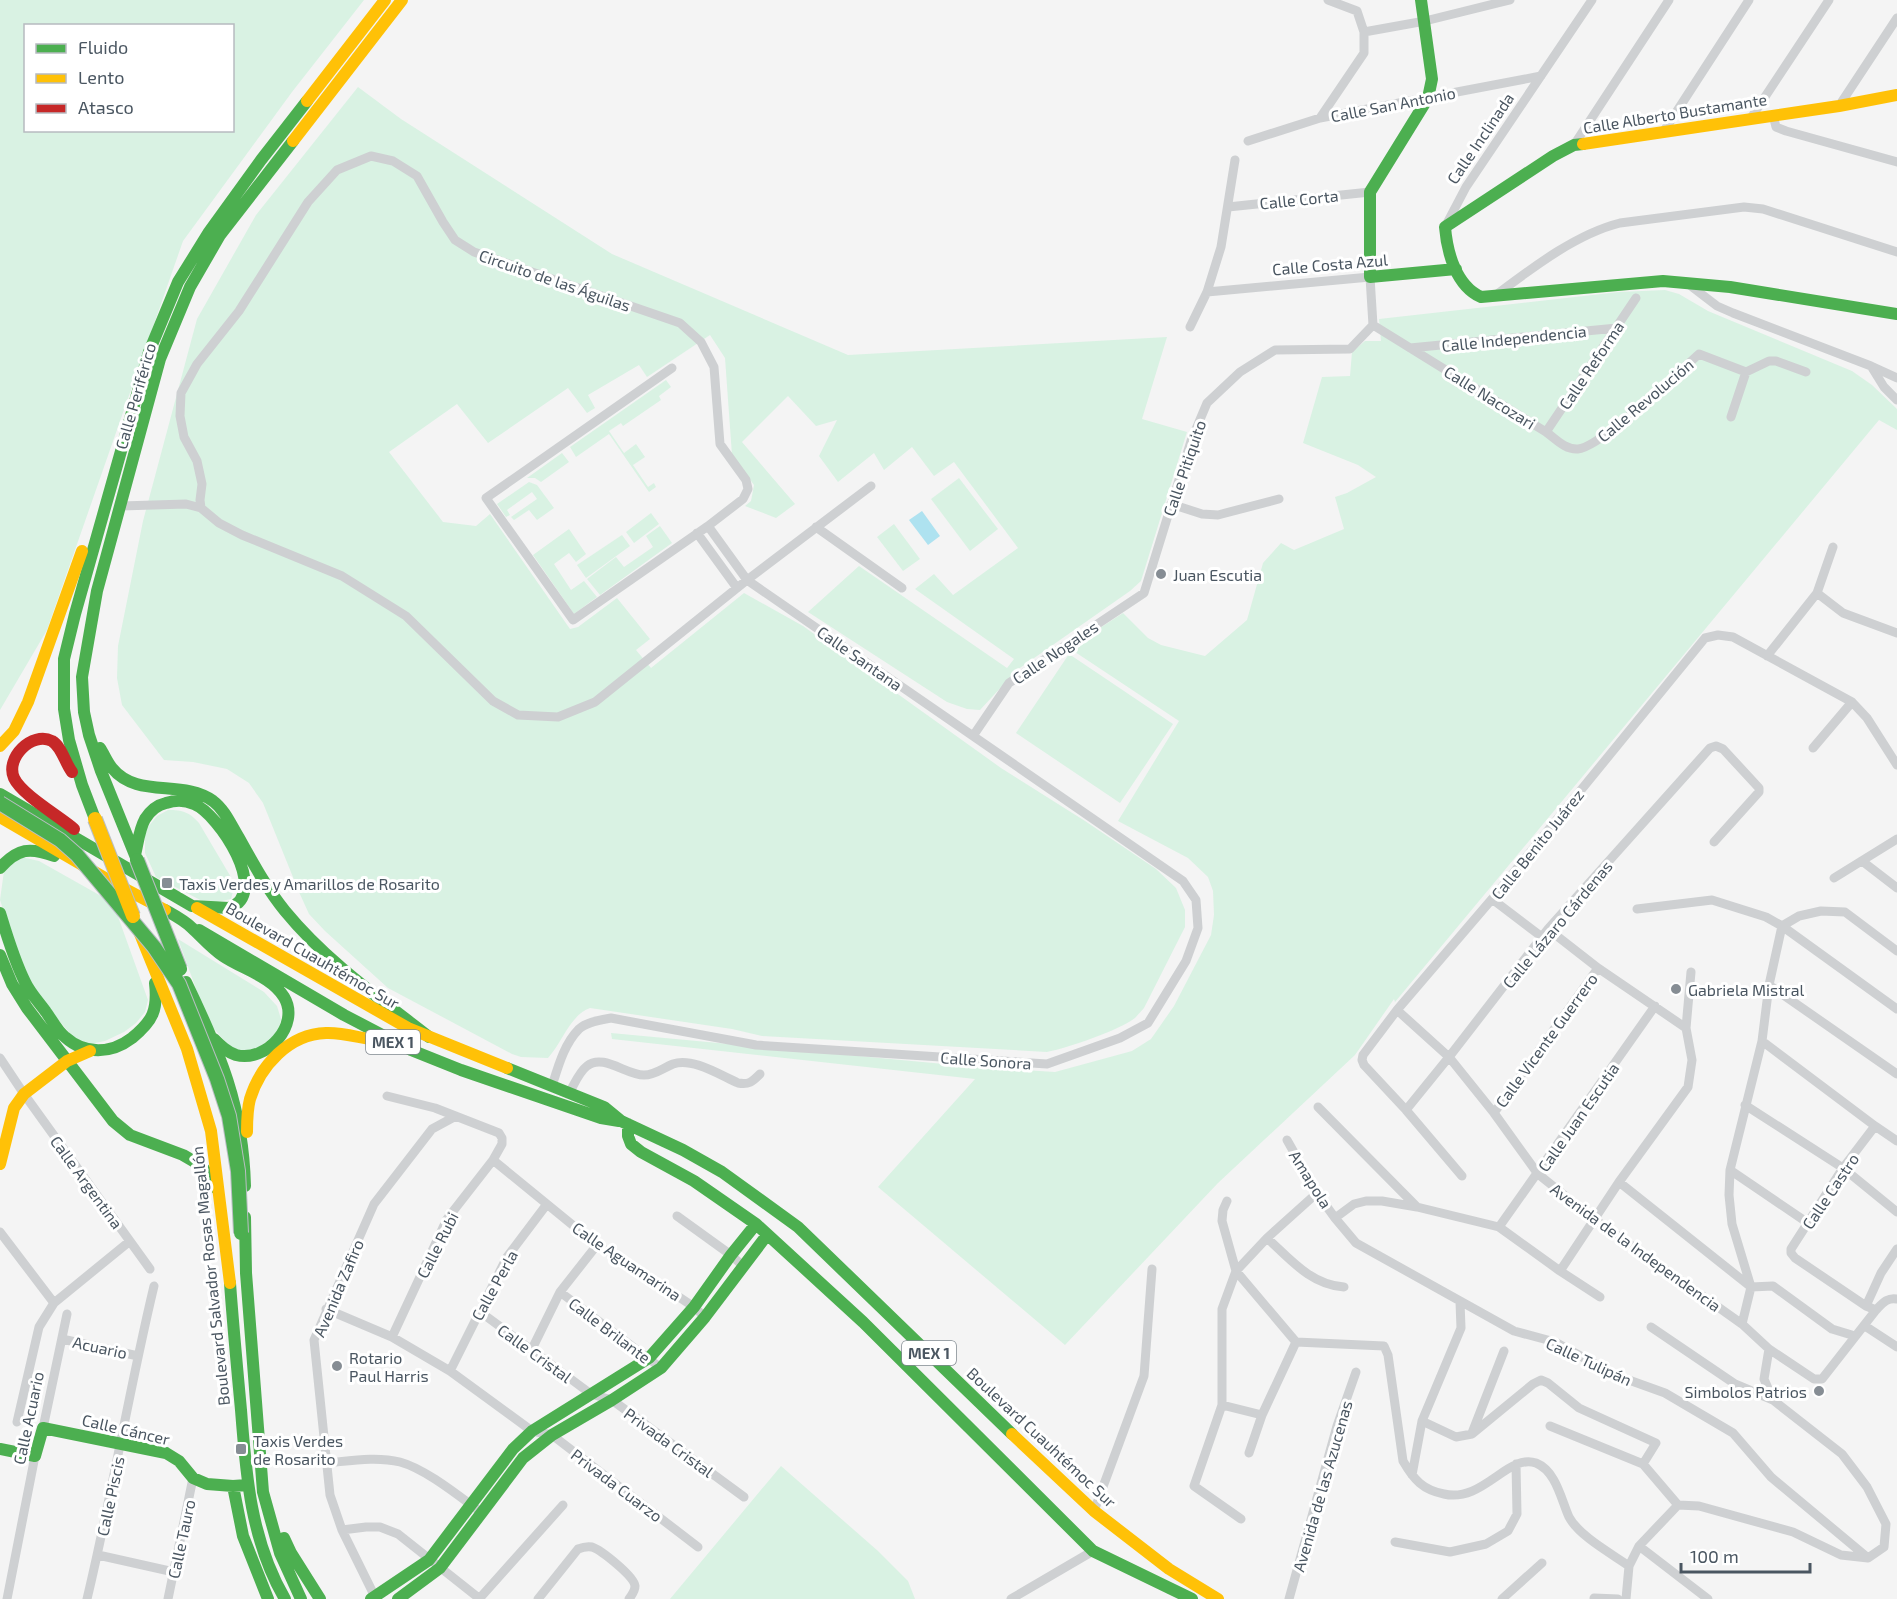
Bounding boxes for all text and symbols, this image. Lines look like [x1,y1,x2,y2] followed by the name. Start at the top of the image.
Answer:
[24,24,234,132] legend
[78,36,128,58] text: Fluido
[78,66,124,88] text: Lento
[1329,83,1457,125] street label: Calle San Antonio
[1443,89,1517,187] street label: Calle Inclinada
[1582,89,1768,137] street label: Calle Alberto Bustamante
[78,96,134,118] text: Atasco
[1259,185,1339,213] street label: Calle Corta
[477,245,633,315] street label: Circuito de las Águilas
[1271,249,1389,279] street label: Calle Costa Azul
[1555,317,1627,413] street label: Calle Reforma
[1441,321,1587,355] street label: Calle Independencia
[111,341,159,451] street label: Calle Periférico
[1593,354,1697,446] street label: Calle Revolución
[1441,361,1539,433] street label: Calle Nacozari
[1159,417,1209,519] street label: Calle Pitiquito
[1173,565,1262,584] place label: Juan Escutia
[1154,567,1168,581] marker: Juan Escutia
[1009,616,1101,688] street label: Calle Nogales
[814,622,906,694] street label: Calle Santana
[1487,785,1587,903] street label: Calle Benito Juárez
[1498,856,1616,992] street label: Calle Lázaro Cárdenas
[179,874,440,893] place label: Taxis Verdes y Amarillos de Rosarito
[160,876,174,890] marker: Taxis Verdes y Amarillos de Rosarito
[223,898,403,1013] street label: Boulevard Cuauhtémoc Sur
[1491,969,1601,1111] street label: Calle Vicente Guerrero
[1688,980,1804,999] place label: Gabriela Mistral
[1669,982,1683,996] marker: Gabriela Mistral
[366,1030,420,1054] road number: MEX 1
[940,1047,1032,1073] street label: Calle Sonora
[1533,1059,1623,1175] street label: Calle Juan Escutia
[47,1132,127,1232] street label: Calle Argentina
[187,1145,233,1407] street label: Boulevard Salvador Rosas Magallón
[1286,1147,1336,1211] street label: Amapola
[1798,1150,1862,1232] street label: Calle Castro
[1547,1179,1725,1315] street label: Avenida de la Independencia
[412,1209,462,1281] street label: Calle Rubi
[569,1218,685,1304] street label: Calle Aguamarina
[309,1236,367,1340] street label: Avenida Zafiro
[467,1247,521,1323] street label: Calle Perla
[565,1293,655,1367] street label: Calle Brilante
[494,1320,576,1386] street label: Calle Cristal
[71,1332,129,1362] street label: Acuario
[1543,1333,1635,1389] street label: Calle Tulipán
[902,1341,956,1365] road number: MEX 1
[349,1348,429,1385] place label: Rotario Paul Harris
[330,1359,344,1373] marker: Rotario Paul Harris
[964,1363,1121,1511] street label: Boulevard Cuauhtémoc Sur
[9,1370,47,1466] street label: Calle Acuario
[1684,1382,1807,1401] place label: Simbolos Patrios
[1812,1384,1826,1398] marker: Simbolos Patrios
[1288,1398,1356,1574] street label: Avenida de las Azucenas
[621,1403,718,1481] street label: Privada Cristal
[80,1410,172,1448] street label: Calle Cáncer
[253,1431,343,1468] place label: Taxis Verdes de Rosarito
[234,1442,248,1456] marker: Taxis Verdes de Rosarito
[568,1445,666,1525] street label: Privada Cuarzo
[92,1454,128,1538] street label: Calle Piscis
[163,1498,199,1580] street label: Calle Tauro
[1681,1536,1810,1574] scale bar
[1690,1545,1739,1567] text: 100 m

